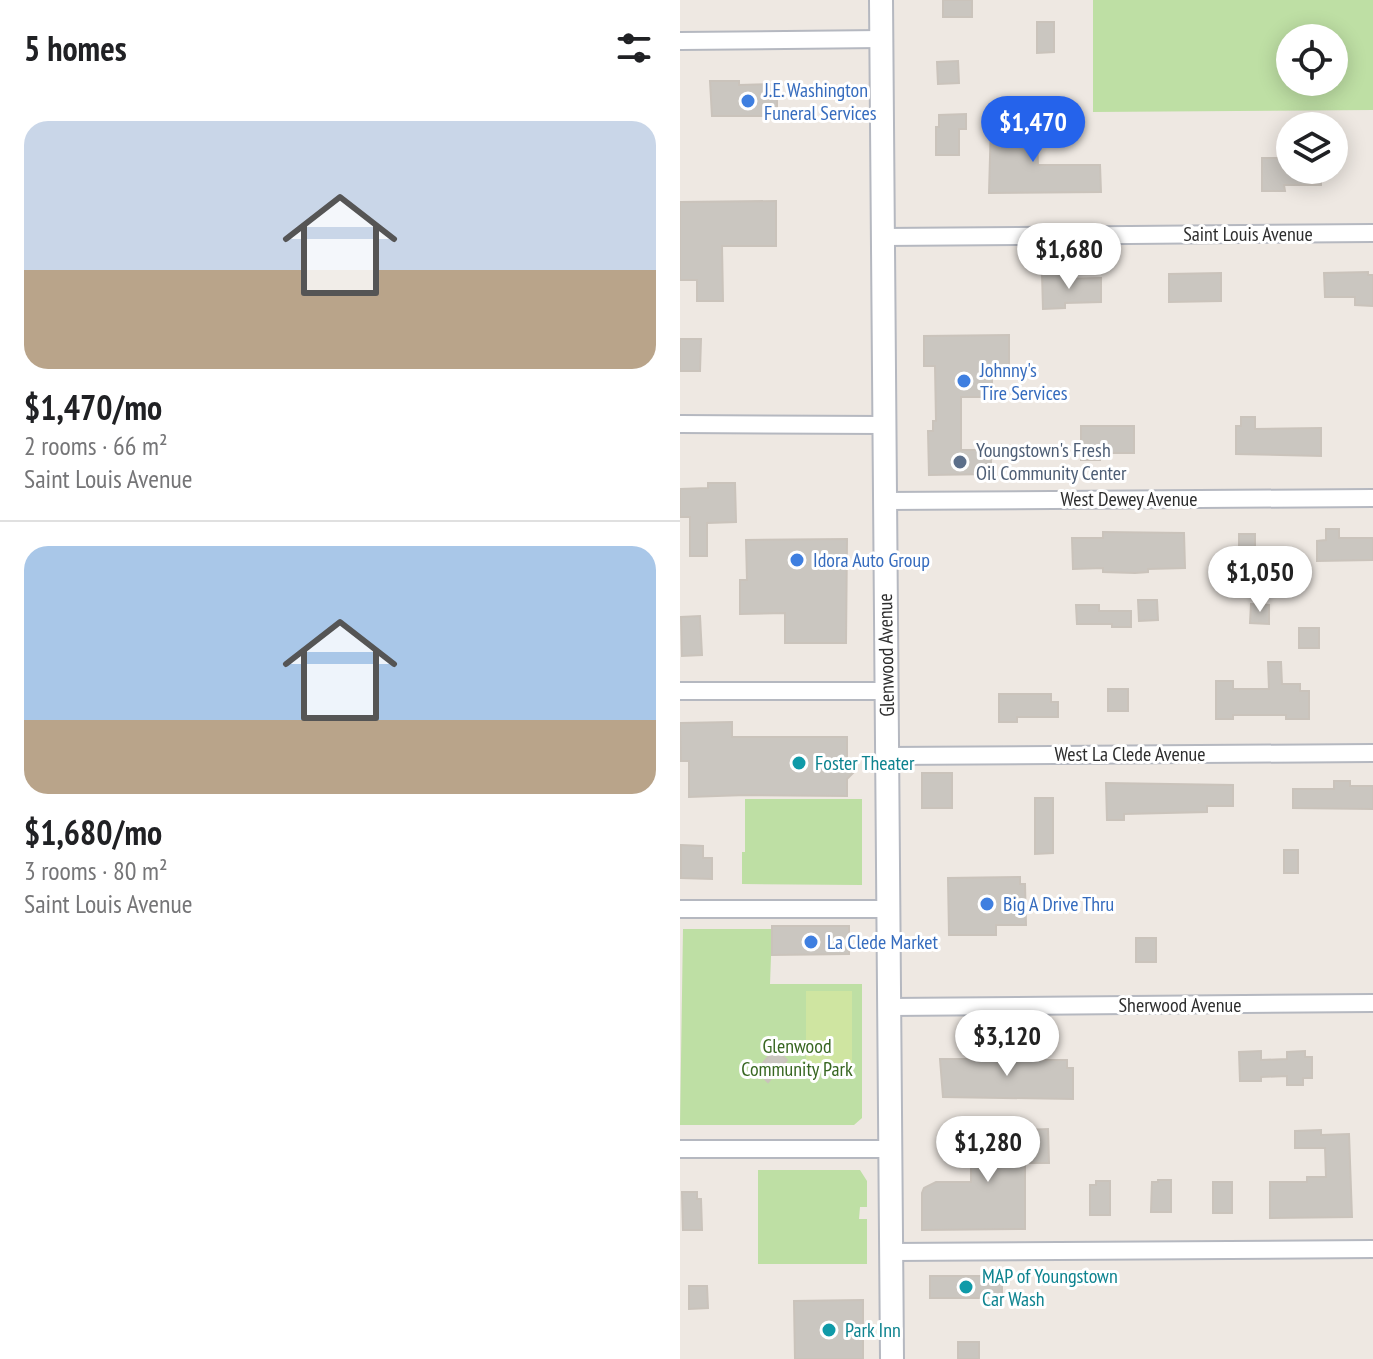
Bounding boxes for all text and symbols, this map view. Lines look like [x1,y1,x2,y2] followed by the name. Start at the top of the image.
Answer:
[1276,24,1348,184] map controls
[1276,24,1348,96] button: locate
[24,26,127,70] text: 5 homes
[612,26,656,70] icon: filters
[763,77,877,126] place label: J.E. Washington Funeral Services
[739,92,757,110] marker: J.E. Washington Funeral Services
[968,96,1098,164] pin: $1,470
[999,105,1067,138] text: $1,470
[1276,112,1348,184] button: layers
[268,173,412,317] icon: home
[1183,221,1313,247] street label: Saint Louis Avenue
[1004,223,1134,291] pin: $1,680
[1035,232,1103,265] text: $1,680
[979,357,1068,406] place label: Johnny's Tire Services
[955,372,973,390] marker: Johnny's Tire Services
[24,385,162,429] text: $1,470/mo
[24,429,168,462] text: 2 rooms · 66 m²
[976,437,1127,486] place label: Youngstown's Fresh Oil Community Center
[951,453,969,471] marker: Youngstown's Fresh Oil Community Center
[24,462,192,495] text: Saint Louis Avenue
[1061,486,1197,512] street label: West Dewey Avenue
[1195,546,1325,614] pin: $1,050
[813,547,930,573] place label: Idora Auto Group
[788,551,806,569] marker: Idora Auto Group
[1226,555,1294,588] text: $1,050
[872,593,900,717] street label: Glenwood Avenue
[268,598,412,742] icon: home
[1054,741,1206,767] street label: West La Clede Avenue
[815,750,915,776] place label: Foster Theater
[790,754,808,772] marker: Foster Theater
[24,810,162,854] text: $1,680/mo
[24,854,168,887] text: 3 rooms · 80 m²
[24,887,192,920] text: Saint Louis Avenue
[1003,891,1114,917] place label: Big A Drive Thru
[978,895,996,913] marker: Big A Drive Thru
[827,929,939,955] place label: La Clede Market
[802,933,820,951] marker: La Clede Market
[1119,992,1241,1018] street label: Sherwood Avenue
[942,1010,1072,1078] pin: $3,120
[973,1019,1041,1052] text: $3,120
[741,1033,853,1082] park label: Glenwood Community Park
[923,1116,1053,1184] pin: $1,280
[954,1125,1022,1158] text: $1,280
[982,1263,1118,1312] place label: MAP of Youngstown Car Wash
[957,1278,975,1296] marker: MAP of Youngstown Car Wash
[845,1317,901,1343] place label: Park Inn
[820,1321,838,1339] marker: Park Inn

